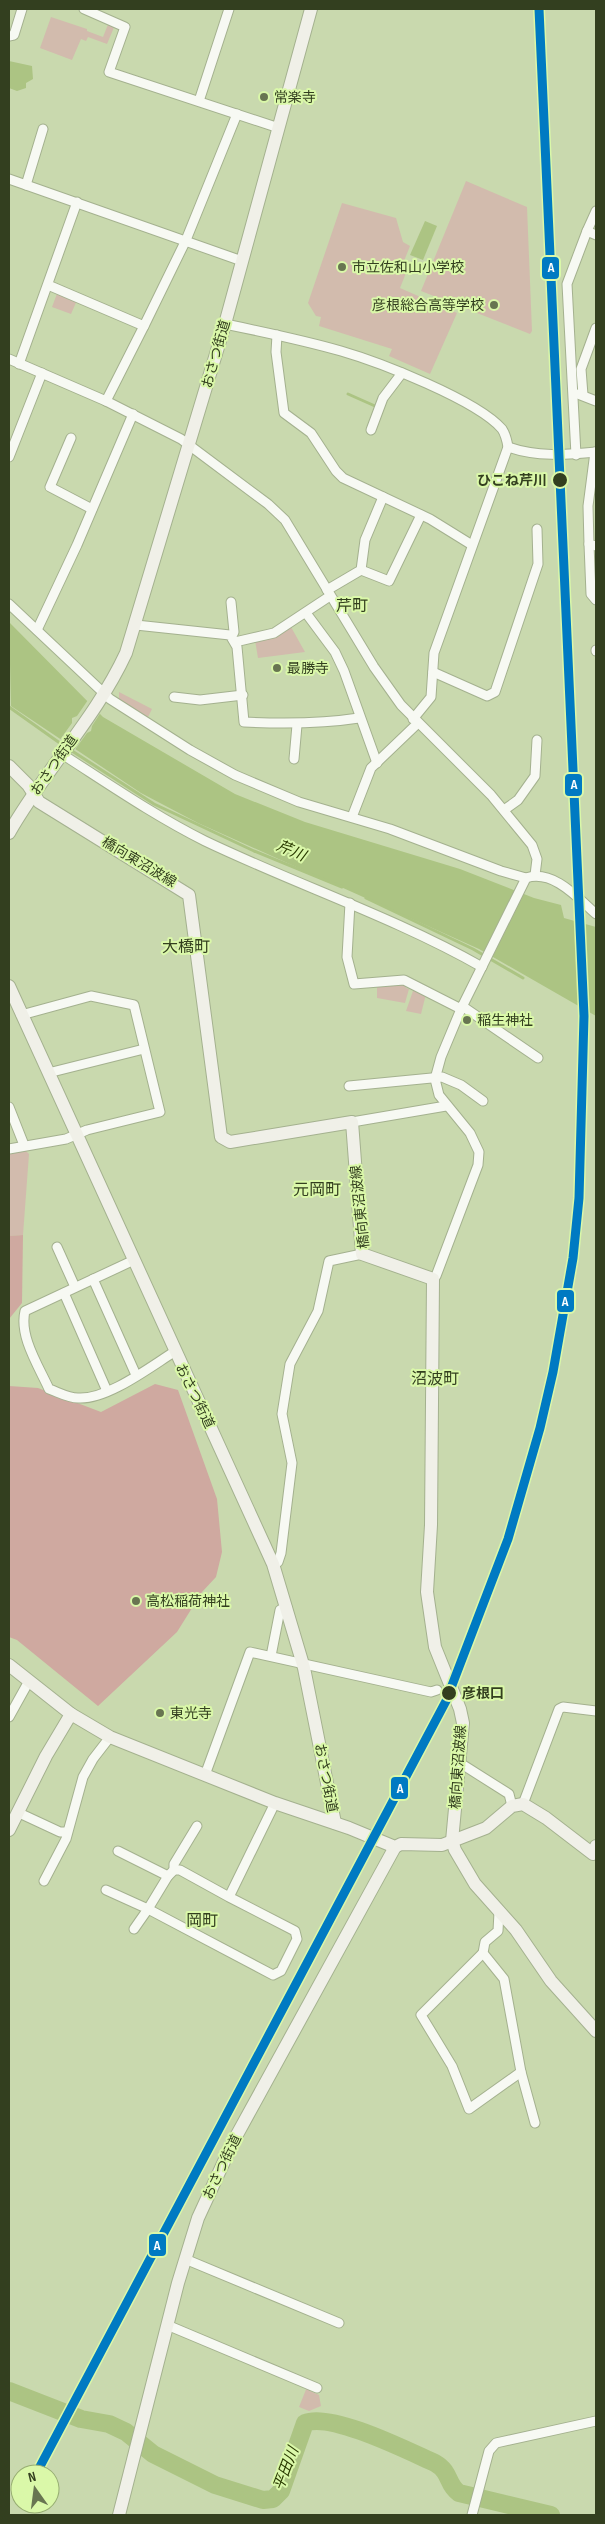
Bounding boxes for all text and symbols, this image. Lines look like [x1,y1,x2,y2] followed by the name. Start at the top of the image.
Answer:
[274,89,316,106] place label: 常楽寺
[258,91,270,103] marker: 常楽寺
[541,256,560,280] line badge: A
[352,259,464,276] place label: 市立佐和山小学校
[547,259,555,276] text: A
[336,261,348,273] marker: 市立佐和山小学校
[372,297,484,314] place label: 彦根総合高等学校
[488,299,500,311] marker: 彦根総合高等学校
[198,318,234,390] street label: おさつ街道
[551,471,569,489] marker: ひこね芹川
[477,472,547,489] place label: ひこね芹川
[336,597,368,616] district label: 芹町
[287,660,329,677] place label: 最勝寺
[271,662,283,674] marker: 最勝寺
[27,731,81,799] street label: おさつ街道
[564,773,583,797] line badge: A
[570,776,578,793] text: A
[99,833,179,891] street label: 橋向東沼波線
[273,836,310,866] water label: 芹川
[162,938,210,957] district label: 大橋町
[477,1012,533,1029] place label: 稲生神社
[461,1014,473,1026] marker: 稲生神社
[347,1164,373,1250] street label: 橋向東沼波線
[293,1181,341,1200] district label: 元岡町
[556,1289,575,1313] line badge: A
[561,1293,569,1310] text: A
[172,1361,218,1431] street label: おさつ街道
[411,1370,459,1389] district label: 沼波町
[146,1593,230,1610] place label: 高松稲荷神社
[130,1595,142,1607] marker: 高松稲荷神社
[440,1684,458,1702] marker: 彦根口
[462,1685,504,1702] place label: 彦根口
[170,1705,212,1722] place label: 東光寺
[154,1707,166,1719] marker: 東光寺
[447,1725,469,1809] street label: 橋向東沼波線
[311,1742,341,1814] street label: おさつ街道
[390,1776,409,1800] line badge: A
[396,1780,404,1797] text: A
[186,1912,218,1931] district label: 岡町
[199,2132,245,2202] street label: おさつ街道
[148,2233,167,2257] line badge: A
[153,2237,161,2254] text: A
[269,2443,304,2493] water label: 平田川
[10,2464,60,2514] north arrow
[26,2468,38,2486] text: N

